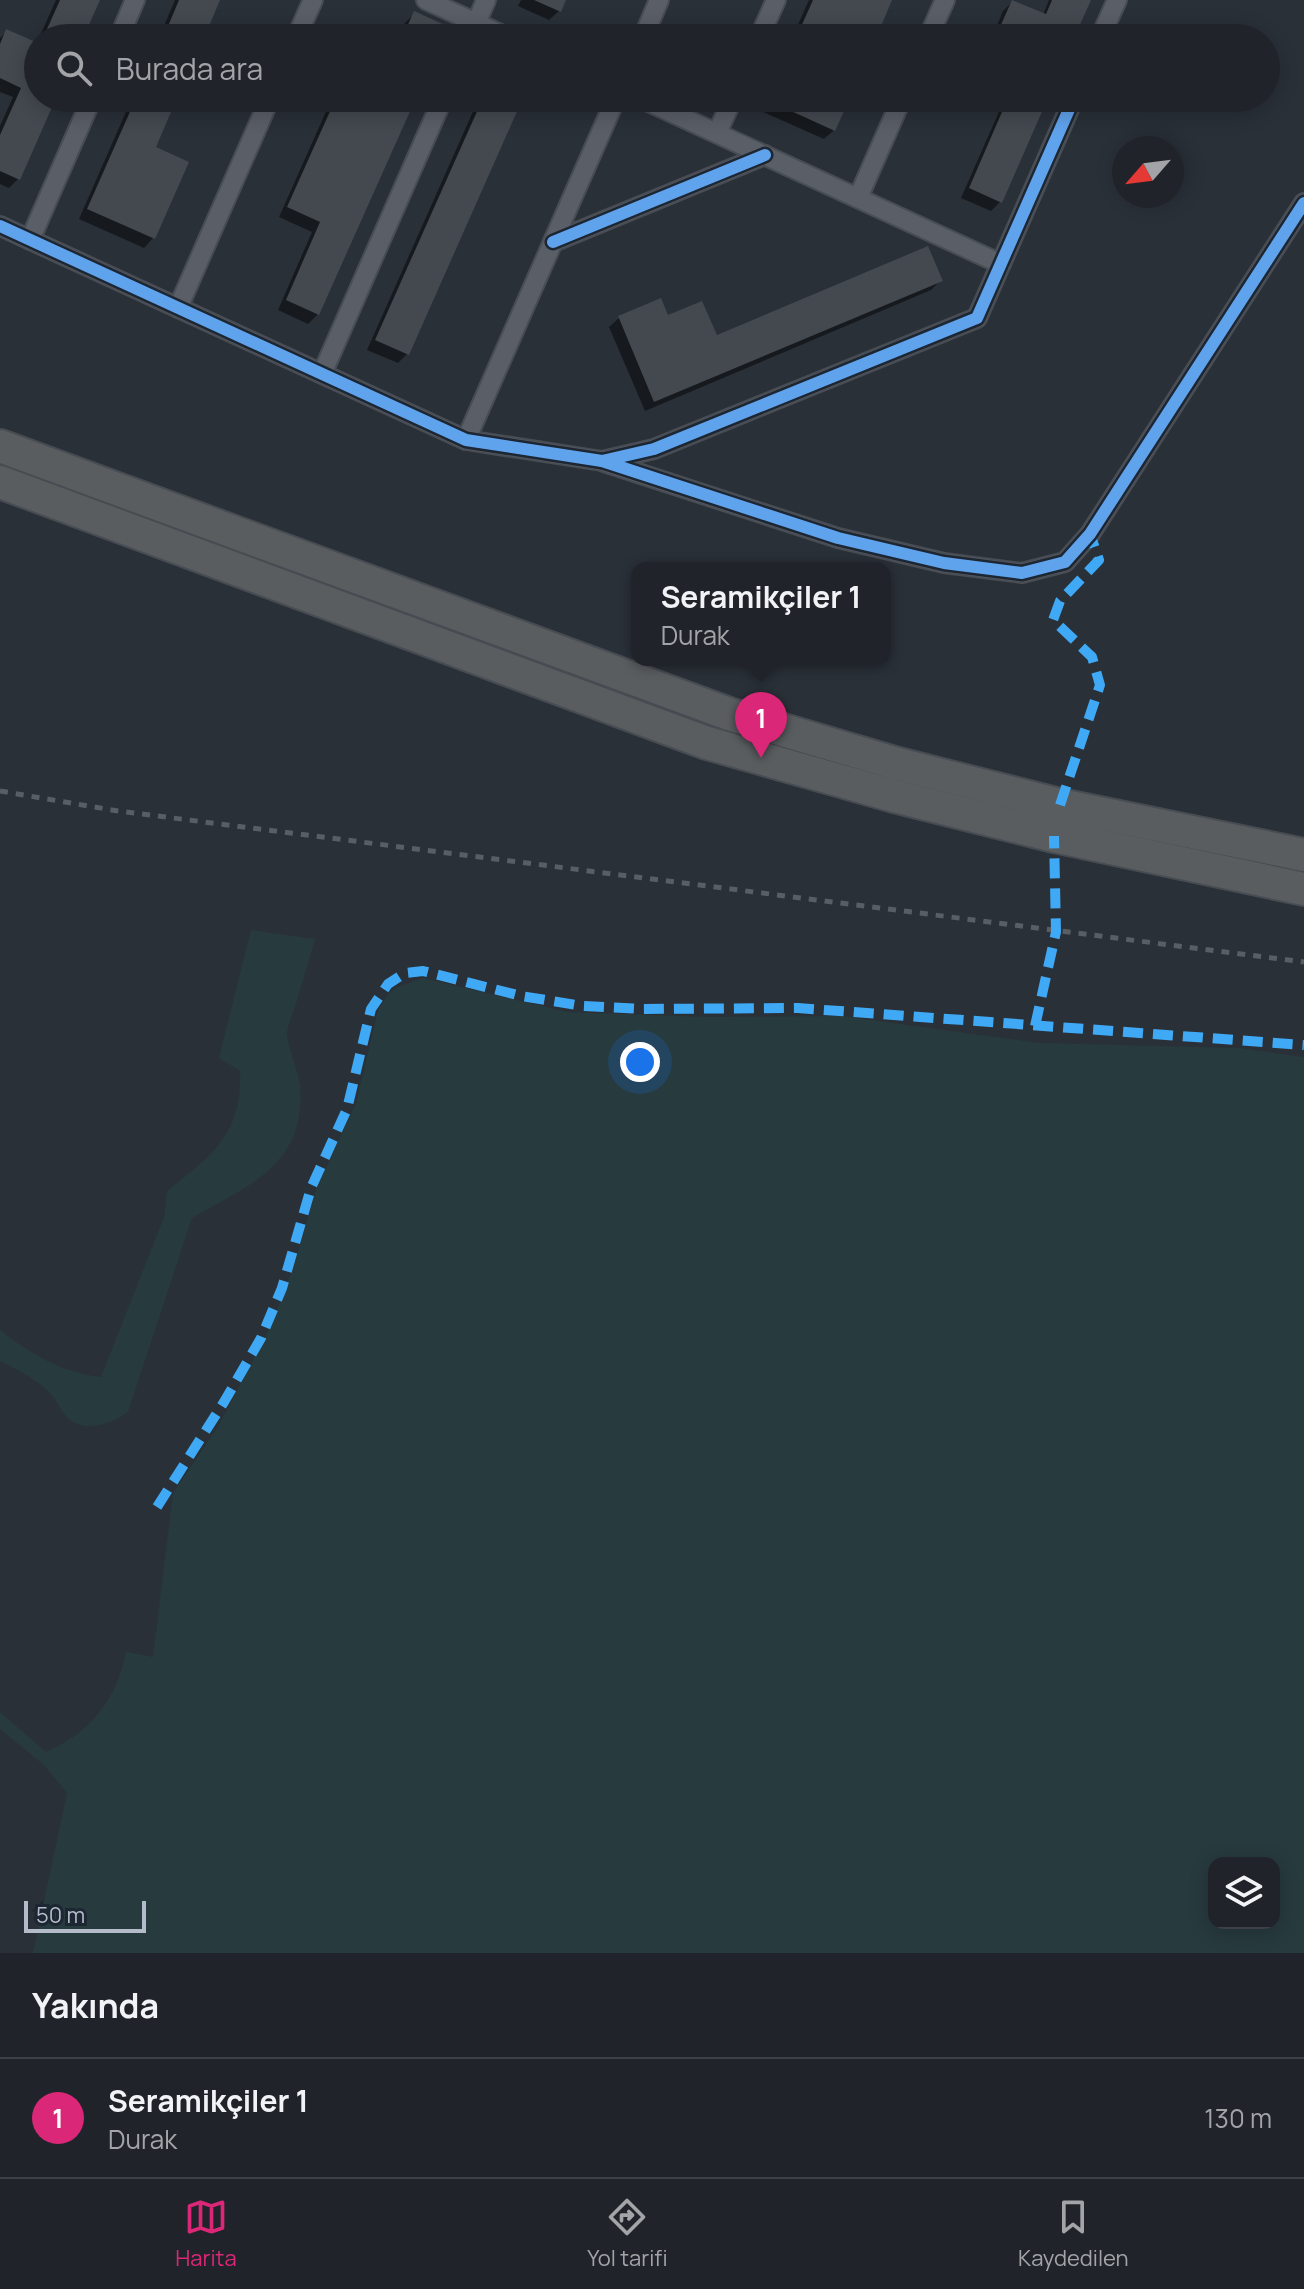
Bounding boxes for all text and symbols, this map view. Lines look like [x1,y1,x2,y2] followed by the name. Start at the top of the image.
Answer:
[24,24,1280,112] search box
[52,46,96,90] icon: search
[116,48,263,89] text: Burada ara
[1112,136,1184,208] north arrow
[631,562,891,666] popup
[661,576,861,617] text: Seramikçiler 1
[661,617,730,653] text: Durak
[735,692,787,758] pin: 1
[620,1042,660,1082] your location
[1208,1857,1280,1929] map controls
[1208,1857,1280,1929] button: layers
[24,1897,146,1933] scale bar
[36,1900,85,1930] text: 50 m
[32,1982,159,2028] text: Yakında
[108,2080,309,2121] text: Seramikçiler 1
[52,2100,64,2136] text: 1
[1204,2100,1272,2136] text: 130 m
[108,2121,177,2157] text: Durak
[175,2195,237,2273] tab: Harita
[587,2195,668,2273] tab: Yol tarifi
[1018,2195,1129,2273] tab: Kaydedilen

